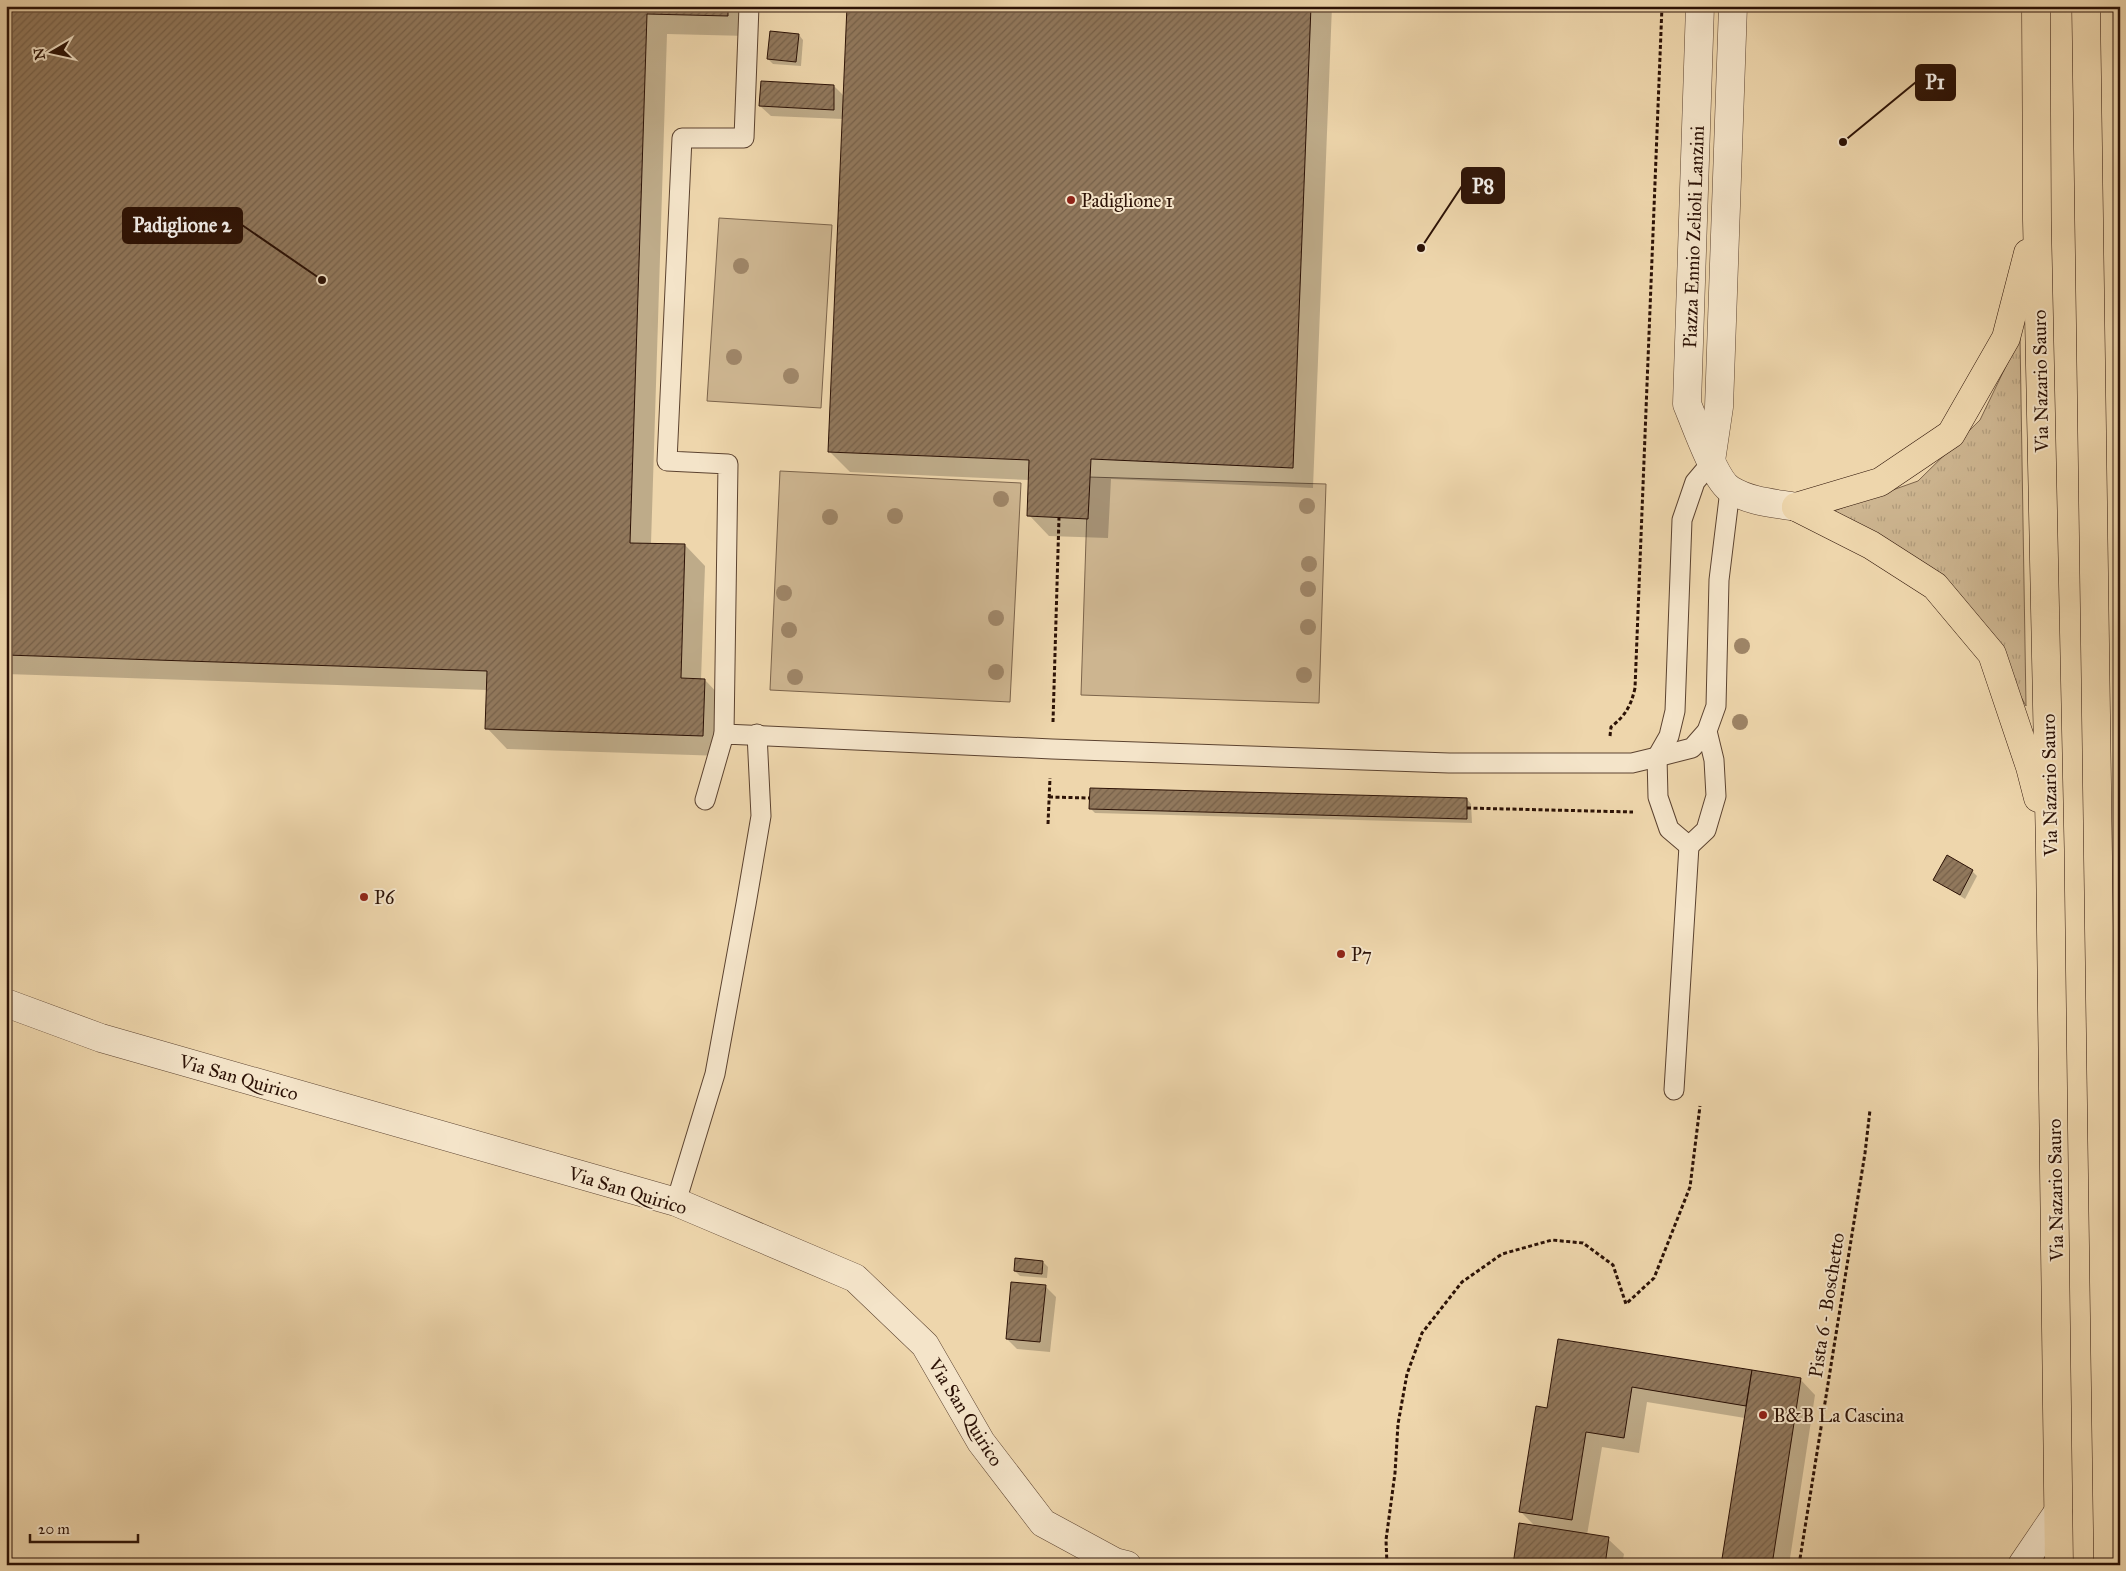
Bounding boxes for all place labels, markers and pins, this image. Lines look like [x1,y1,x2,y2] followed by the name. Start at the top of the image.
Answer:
[1916,65,1955,100] callout: P1
[1462,168,1504,203] callout: P8
[1081,189,1173,213] place label: Padiglione 1
[1065,194,1077,206] marker: Padiglione 1
[123,208,242,243] callout: Padiglione 2
[374,886,396,909] place label: P6
[358,891,370,903] marker: P6
[1351,943,1372,966] place label: P7
[1335,948,1347,960] marker: P7
[1773,1404,1905,1427] place label: B&B La Cascina
[1757,1409,1769,1421] marker: B&B La Cascina

